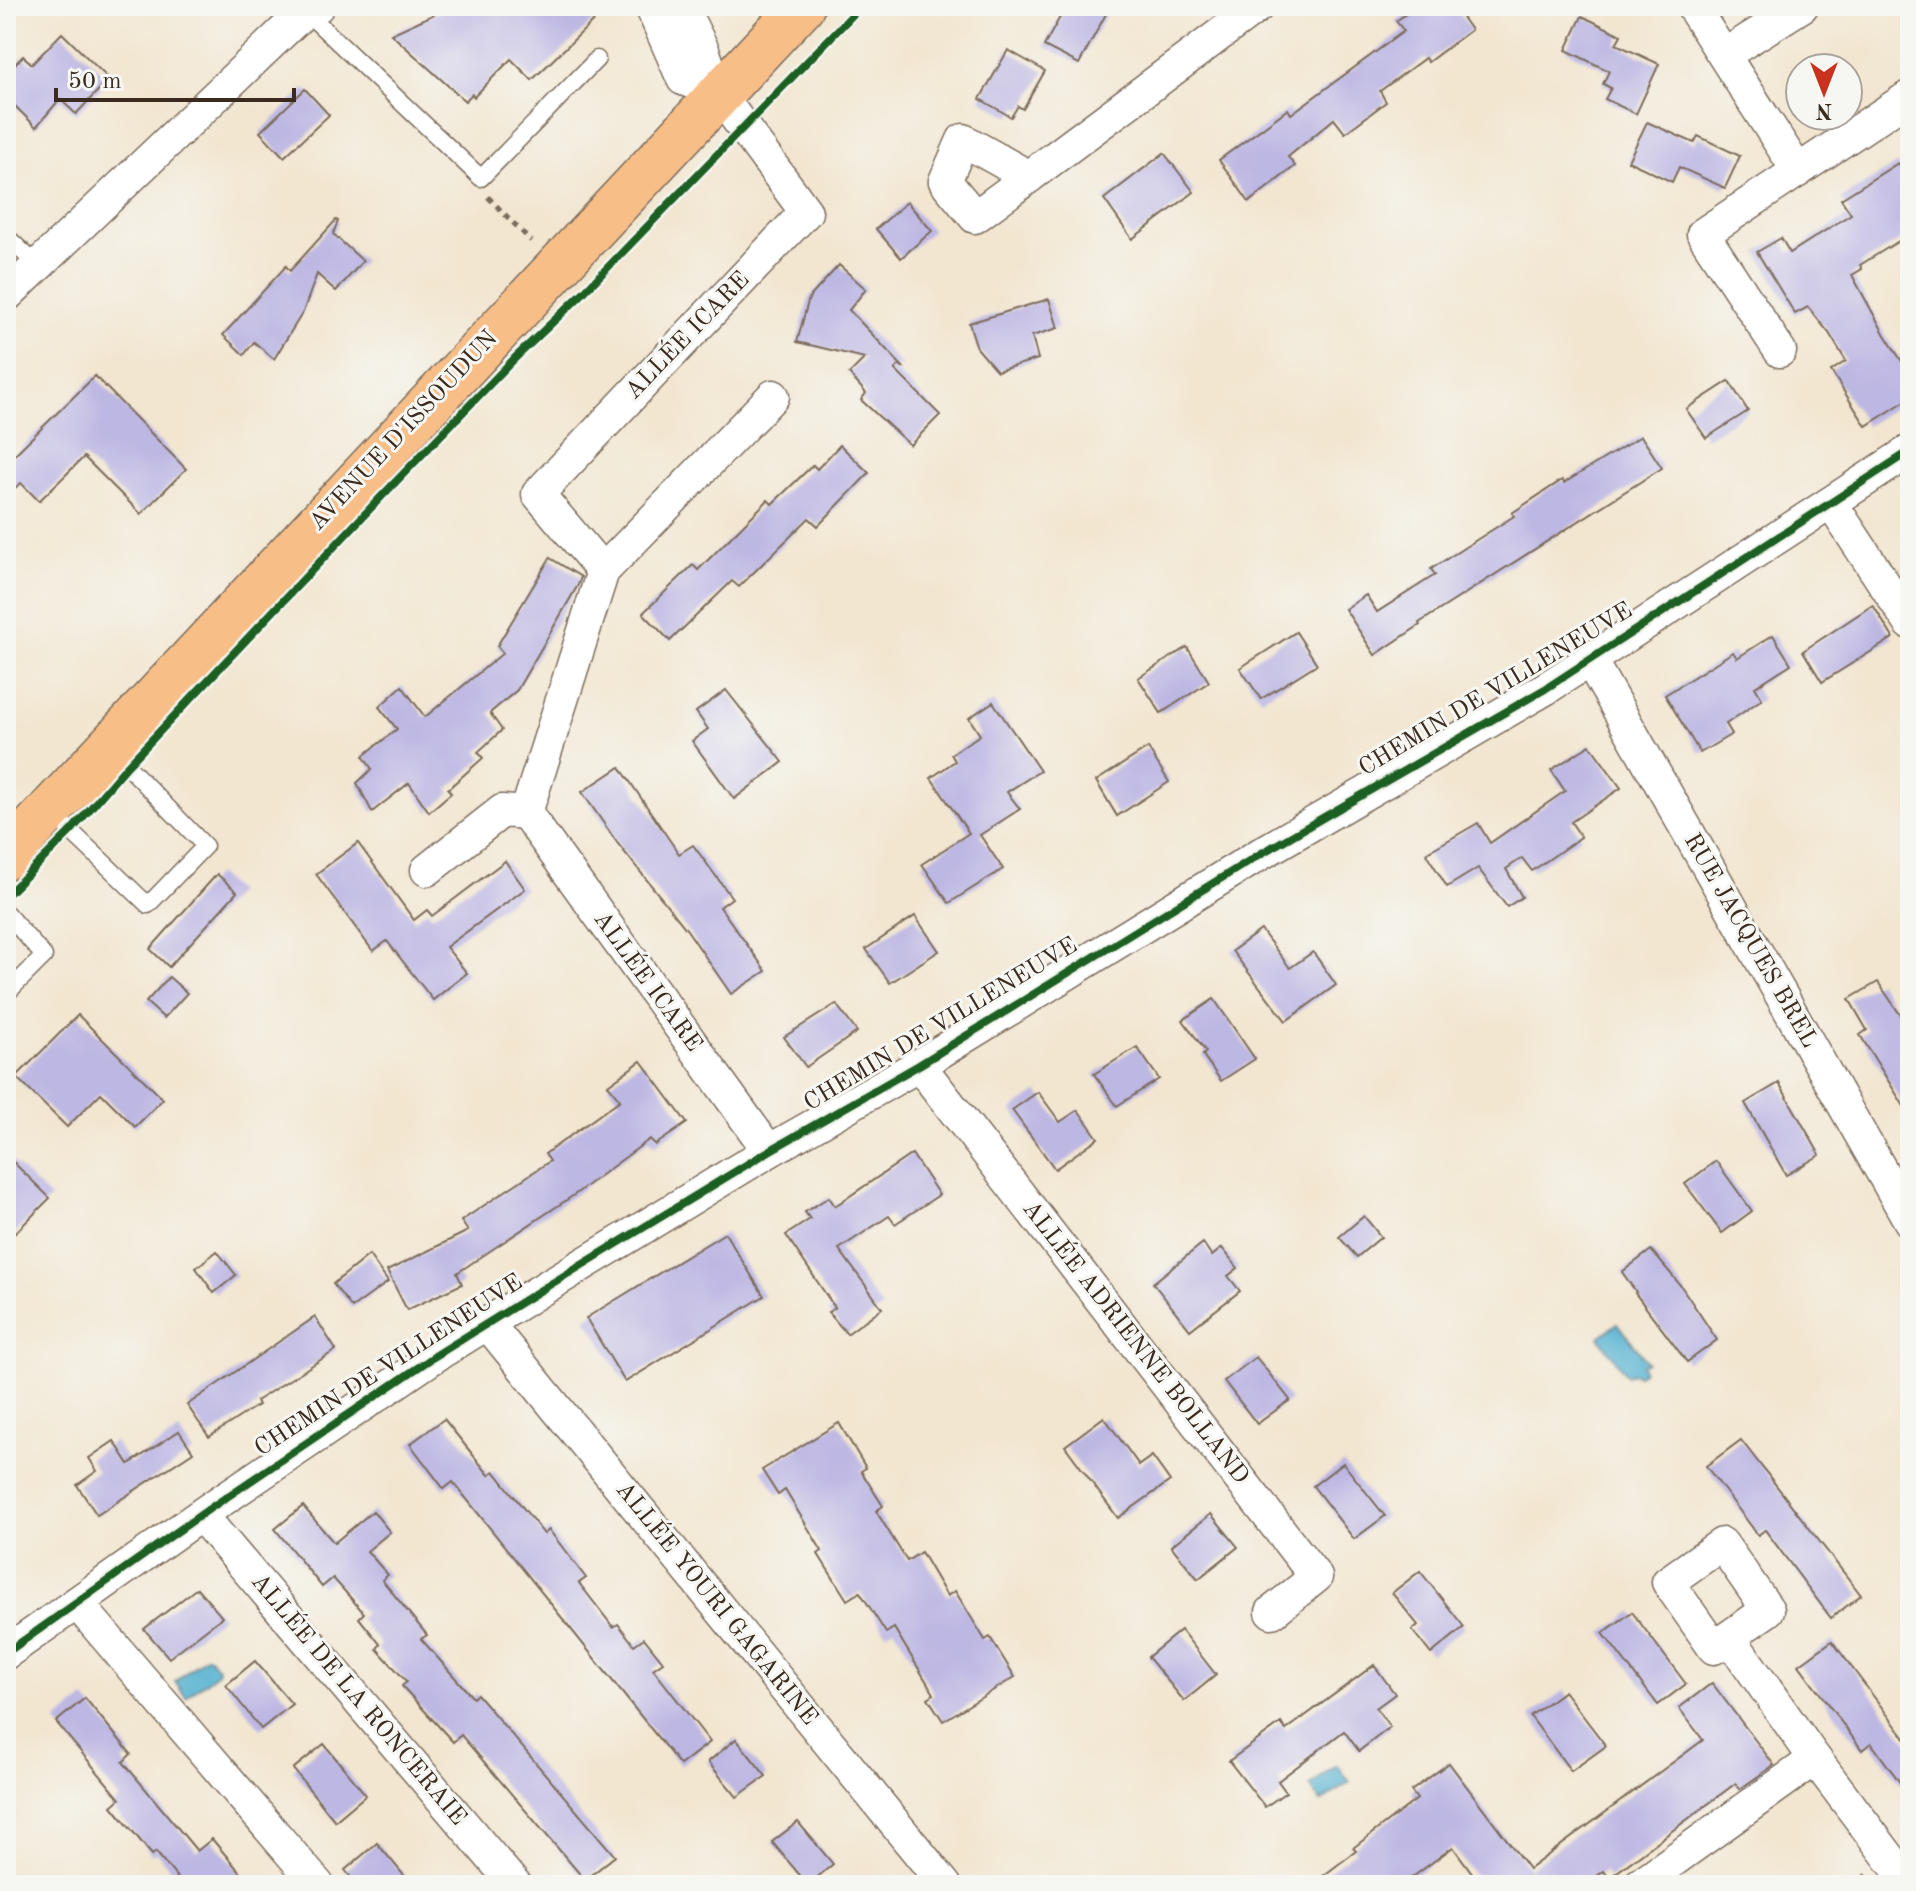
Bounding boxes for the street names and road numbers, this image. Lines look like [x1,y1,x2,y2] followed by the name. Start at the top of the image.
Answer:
[619,265,755,404] street label: ALLÉE ICARE
[305,327,503,535] street label: AVENUE D'ISSOUDUN
[1355,599,1637,781] street label: CHEMIN DE VILLENEUVE
[1679,830,1821,1052] street label: RUE JACQUES BREL
[588,905,709,1056] street label: ALLÉE ICARE
[800,934,1082,1116] street label: CHEMIN DE VILLENEUVE
[1017,1195,1256,1489] street label: ALLÉE ADRIENNE BOLLAND
[251,1270,527,1462] street label: CHEMIN DE VILLENEUVE
[611,1475,824,1730] street label: ALLÉE YOURI GAGARINE
[246,1567,473,1830] street label: ALLÉE DE LA RONCERAIE

